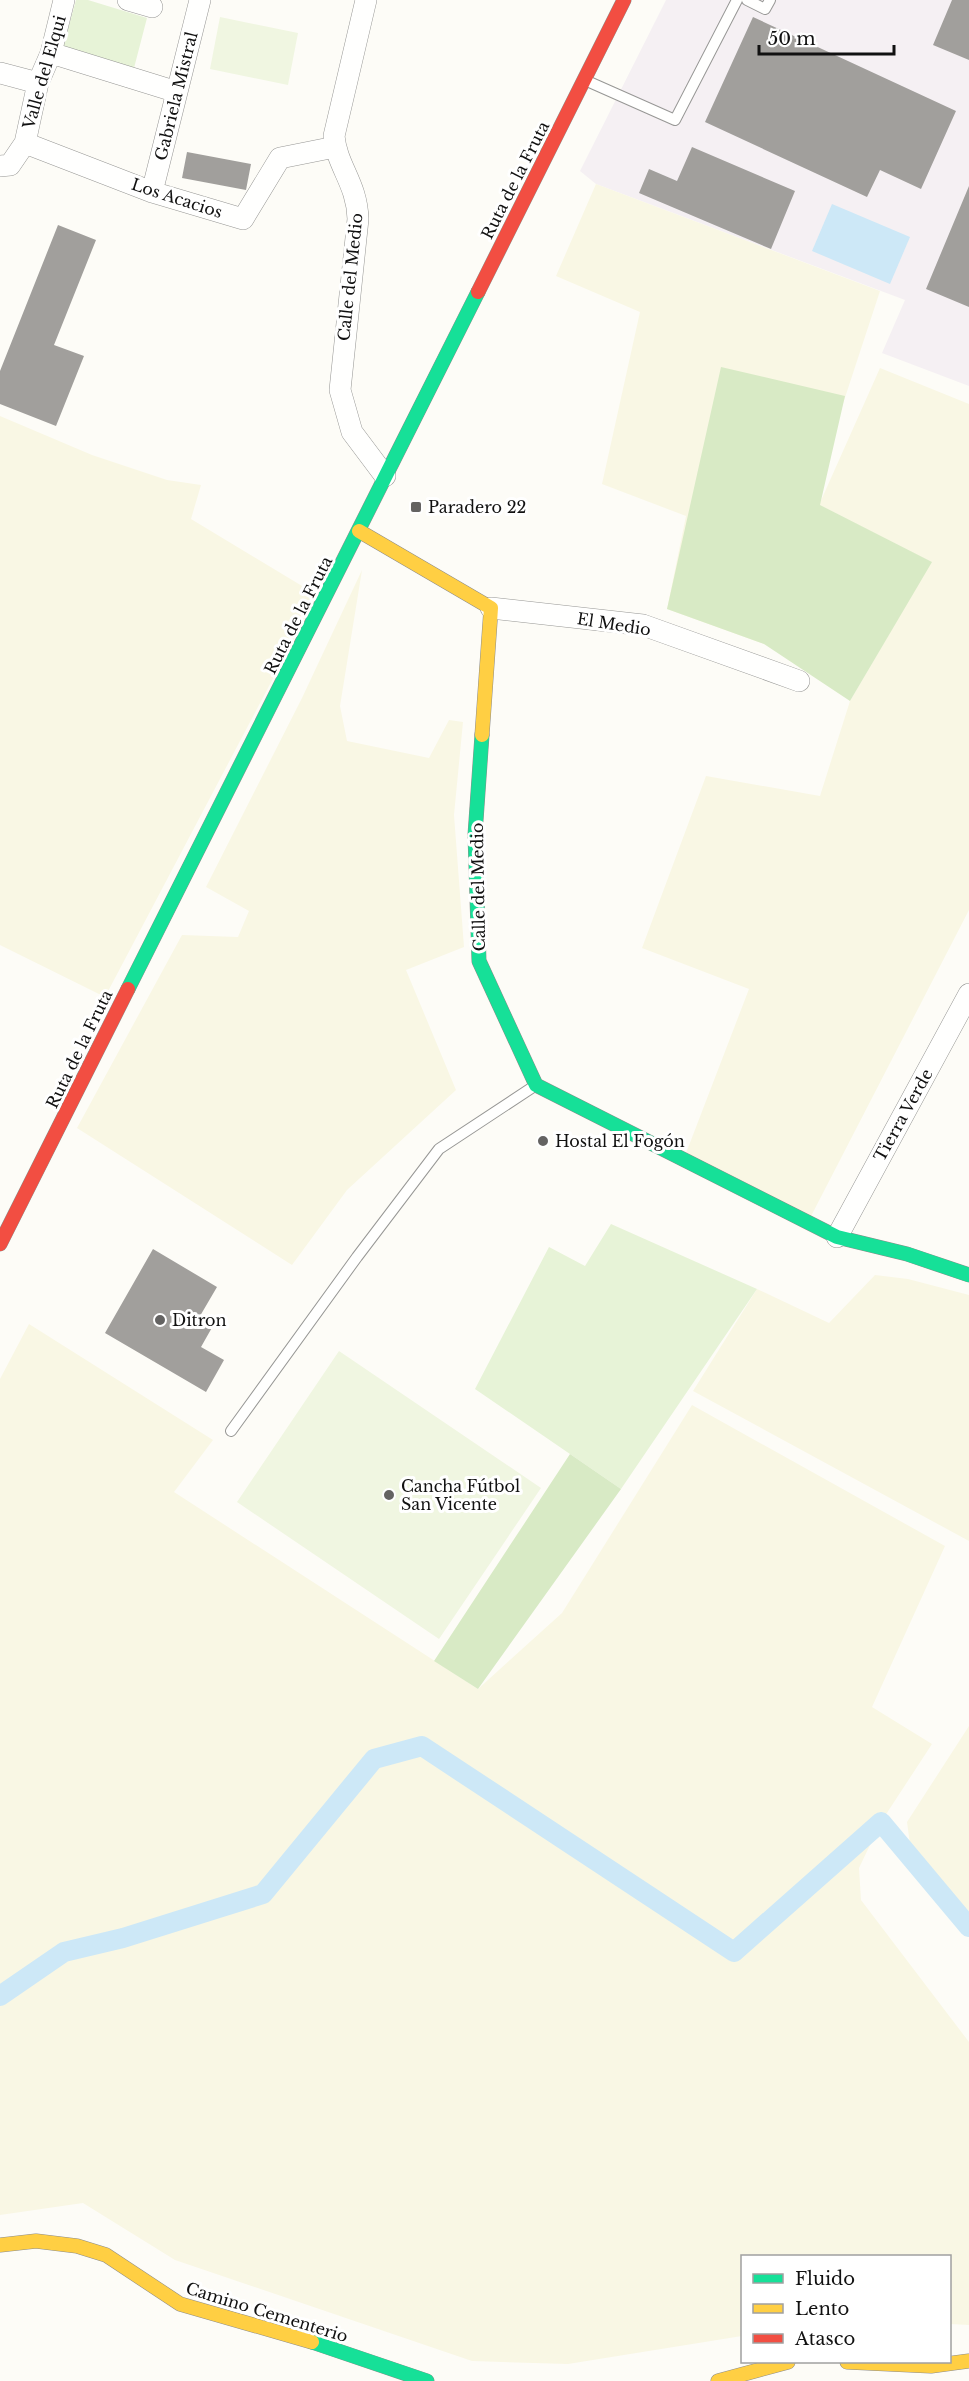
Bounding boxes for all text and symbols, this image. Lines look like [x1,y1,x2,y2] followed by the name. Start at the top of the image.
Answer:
[18,12,70,132] street label: Valle del Elqui
[759,18,894,56] scale bar
[768,28,816,50] text: 50 m
[150,30,202,162] street label: Gabriela Mistral
[477,118,553,242] street label: Ruta de la Fruta
[129,174,225,222] street label: Los Acacios
[333,212,367,342] street label: Calle del Medio
[428,497,526,517] place label: Paradero 22
[409,500,423,514] marker: Paradero 22
[260,553,336,677] street label: Ruta de la Fruta
[576,608,652,640] street label: El Medio
[467,823,489,951] street label: Calle del Medio
[42,986,116,1112] street label: Ruta de la Fruta
[869,1065,937,1165] street label: Tierra Verde
[555,1131,685,1151] place label: Hostal El Fogón
[536,1134,550,1148] marker: Hostal El Fogón
[172,1310,227,1330] place label: Ditron
[153,1313,167,1327] marker: Ditron
[401,1476,520,1514] place label: Cancha Fútbol San Vicente
[382,1488,396,1502] marker: Cancha Fútbol San Vicente
[741,2255,951,2363] legend
[795,2268,855,2290] text: Fluido
[183,2278,351,2346] street label: Camino Cementerio
[795,2298,849,2320] text: Lento
[794,2328,855,2350] text: Atasco

